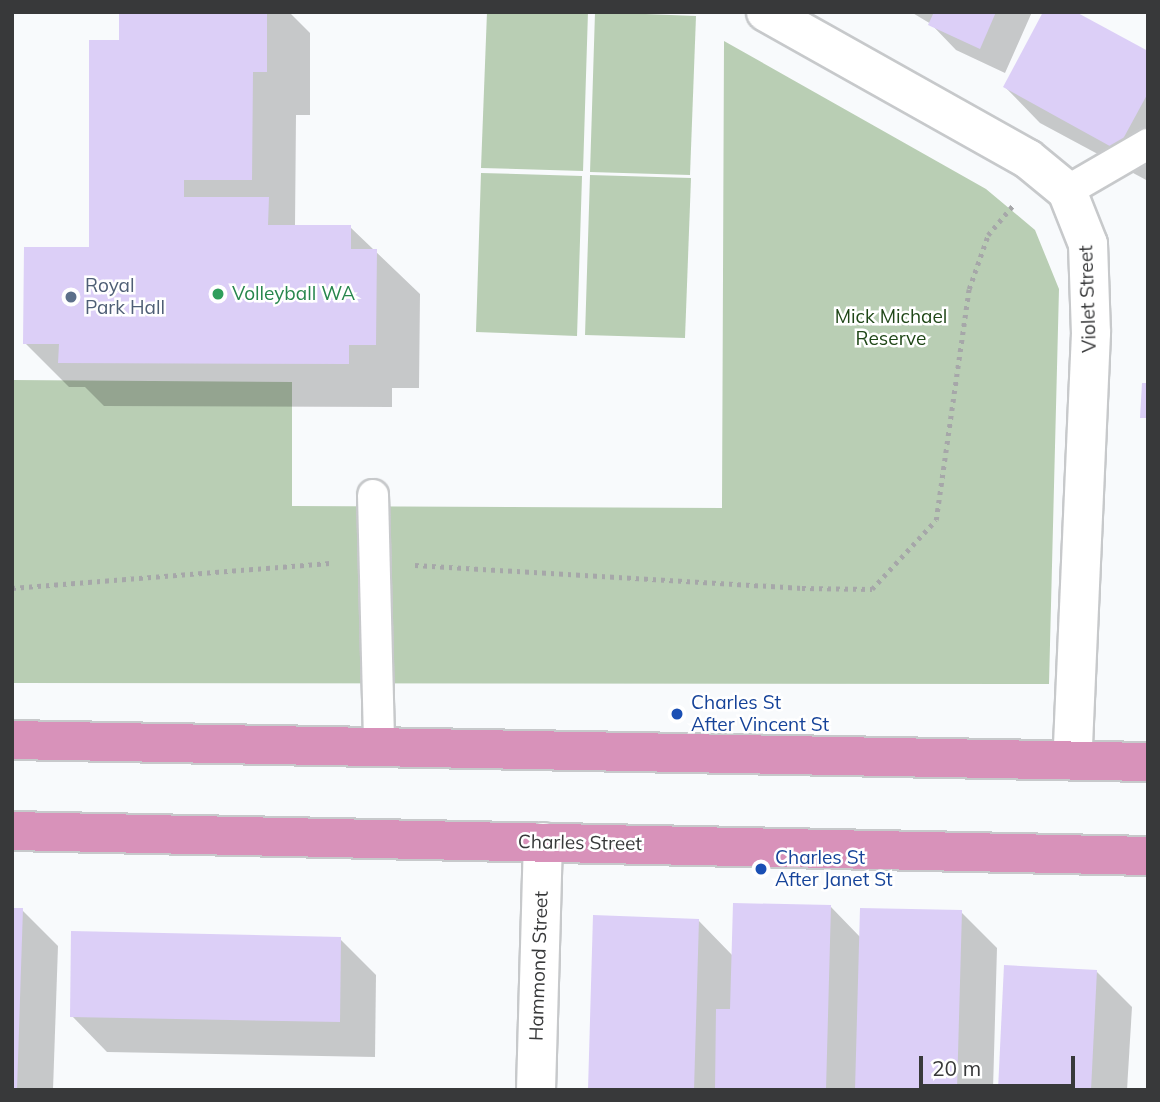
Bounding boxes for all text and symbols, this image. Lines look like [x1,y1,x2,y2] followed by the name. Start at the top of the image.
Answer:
[1075,245,1101,353] street label: Violet Street
[85,275,165,319] place label: Royal Park Hall
[232,283,355,305] place label: Volleyball WA
[210,286,226,302] marker: Volleyball WA
[63,289,79,305] marker: Royal Park Hall
[835,306,947,350] park label: Mick Michael Reserve
[691,692,829,736] place label: Charles St After Vincent St
[669,706,685,722] marker: Charles St After Vincent St
[518,831,642,855] street label: Charles Street
[775,847,893,891] place label: Charles St After Janet St
[753,861,769,877] marker: Charles St After Janet St
[525,891,553,1041] street label: Hammond Street
[922,1042,1078,1086] scale bar
[932,1055,981,1081] text: 20 m

